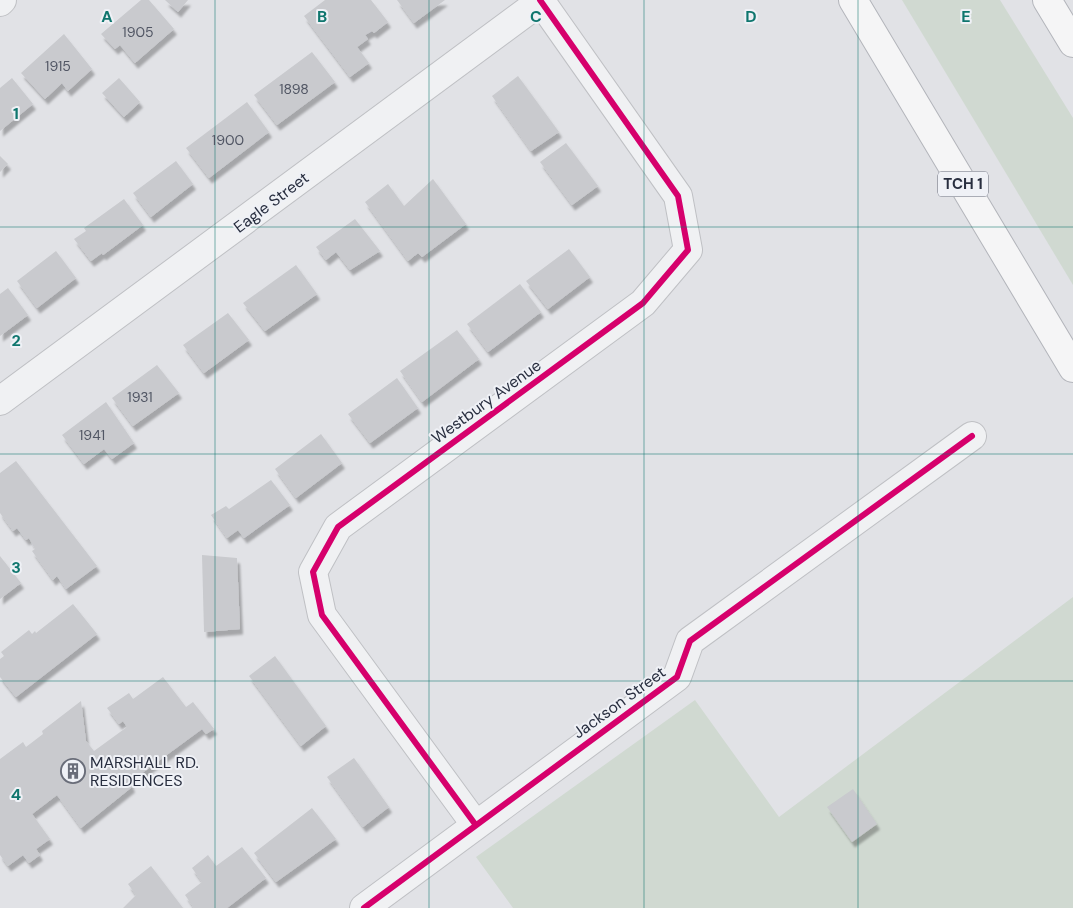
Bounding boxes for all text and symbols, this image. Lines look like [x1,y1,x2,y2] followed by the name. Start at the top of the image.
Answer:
[101,6,113,27] text: A
[317,6,327,27] text: B
[530,6,542,27] text: C
[745,6,757,27] text: D
[961,6,971,27] text: E
[122,23,154,41] house number: 1905
[45,57,71,75] house number: 1915
[279,80,309,98] house number: 1898
[13,103,19,124] text: 1
[212,131,244,149] house number: 1900
[229,167,313,238] street label: Eagle Street
[938,172,988,196] road number: TCH 1
[11,330,21,351] text: 2
[427,355,545,448] street label: Westbury Avenue
[127,388,153,406] house number: 1931
[79,426,105,444] house number: 1941
[11,557,21,578] text: 3
[569,662,670,743] street label: Jackson Street
[90,752,199,791] place label: MARSHALL RD. RESIDENCES
[60,758,86,784] building icon: MARSHALL RD. RESIDENCES
[11,784,21,805] text: 4

